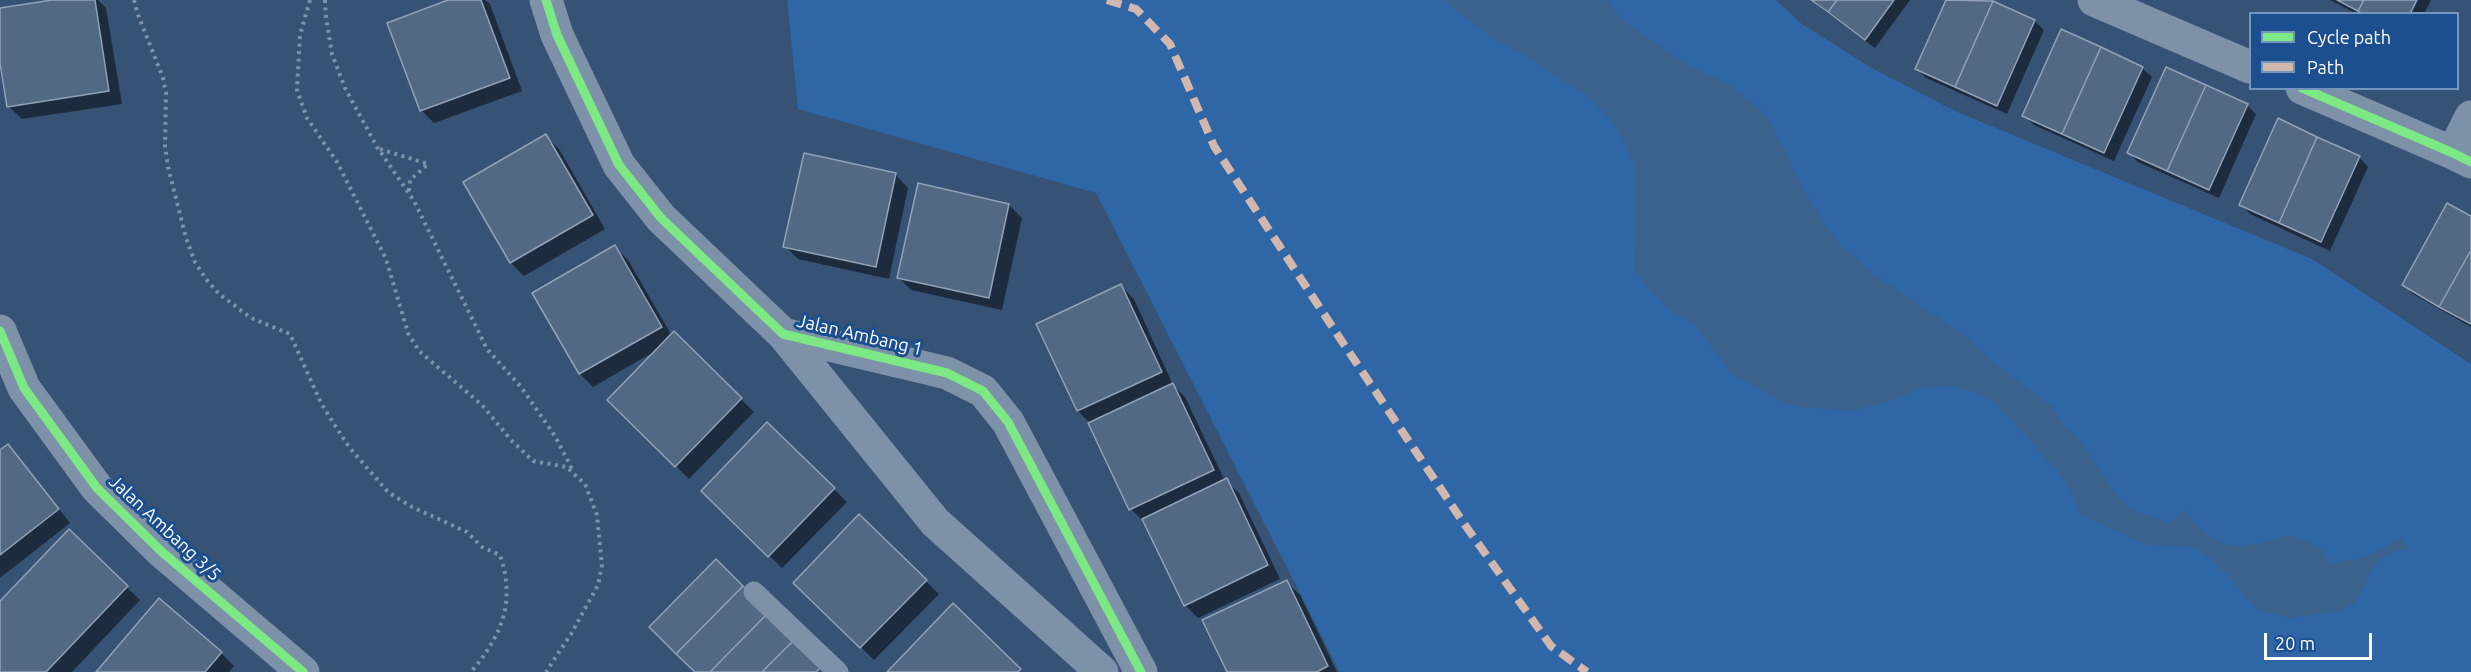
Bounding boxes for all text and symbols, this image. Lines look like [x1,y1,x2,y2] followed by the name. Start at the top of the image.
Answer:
[2249,12,2459,90] legend
[2307,27,2391,47] text: Cycle path
[2307,57,2344,77] text: Path
[795,310,925,360] street label: Jalan Ambang 1
[105,471,225,585] street label: Jalan Ambang 3/5
[2267,621,2375,659] scale bar
[2275,633,2315,653] text: 20 m

